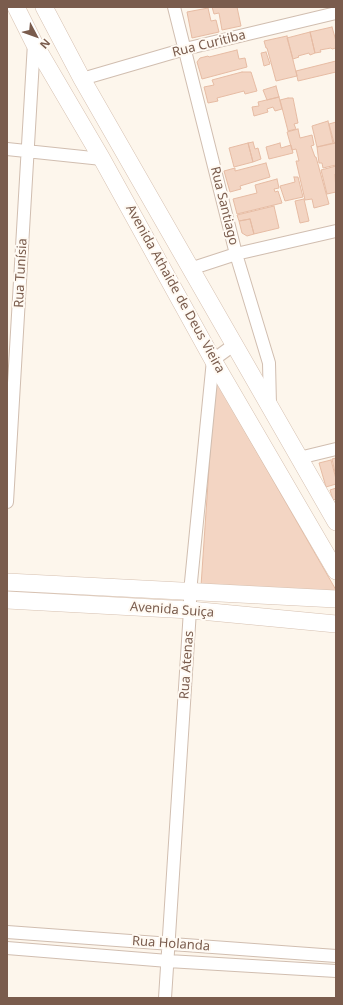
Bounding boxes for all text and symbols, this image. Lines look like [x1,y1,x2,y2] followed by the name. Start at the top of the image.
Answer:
[16,16,56,56] north arrow
[171,27,247,61] street label: Rua Curitiba
[37,36,54,52] text: N
[207,165,241,247] street label: Rua Santiago
[122,202,228,376] street label: Avenida Athaide de Deus Vieira
[11,238,31,308] street label: Rua Tunísia
[129,599,215,621] street label: Avenida Suiça
[177,630,197,700] street label: Rua Atenas
[131,933,211,955] street label: Rua Holanda

